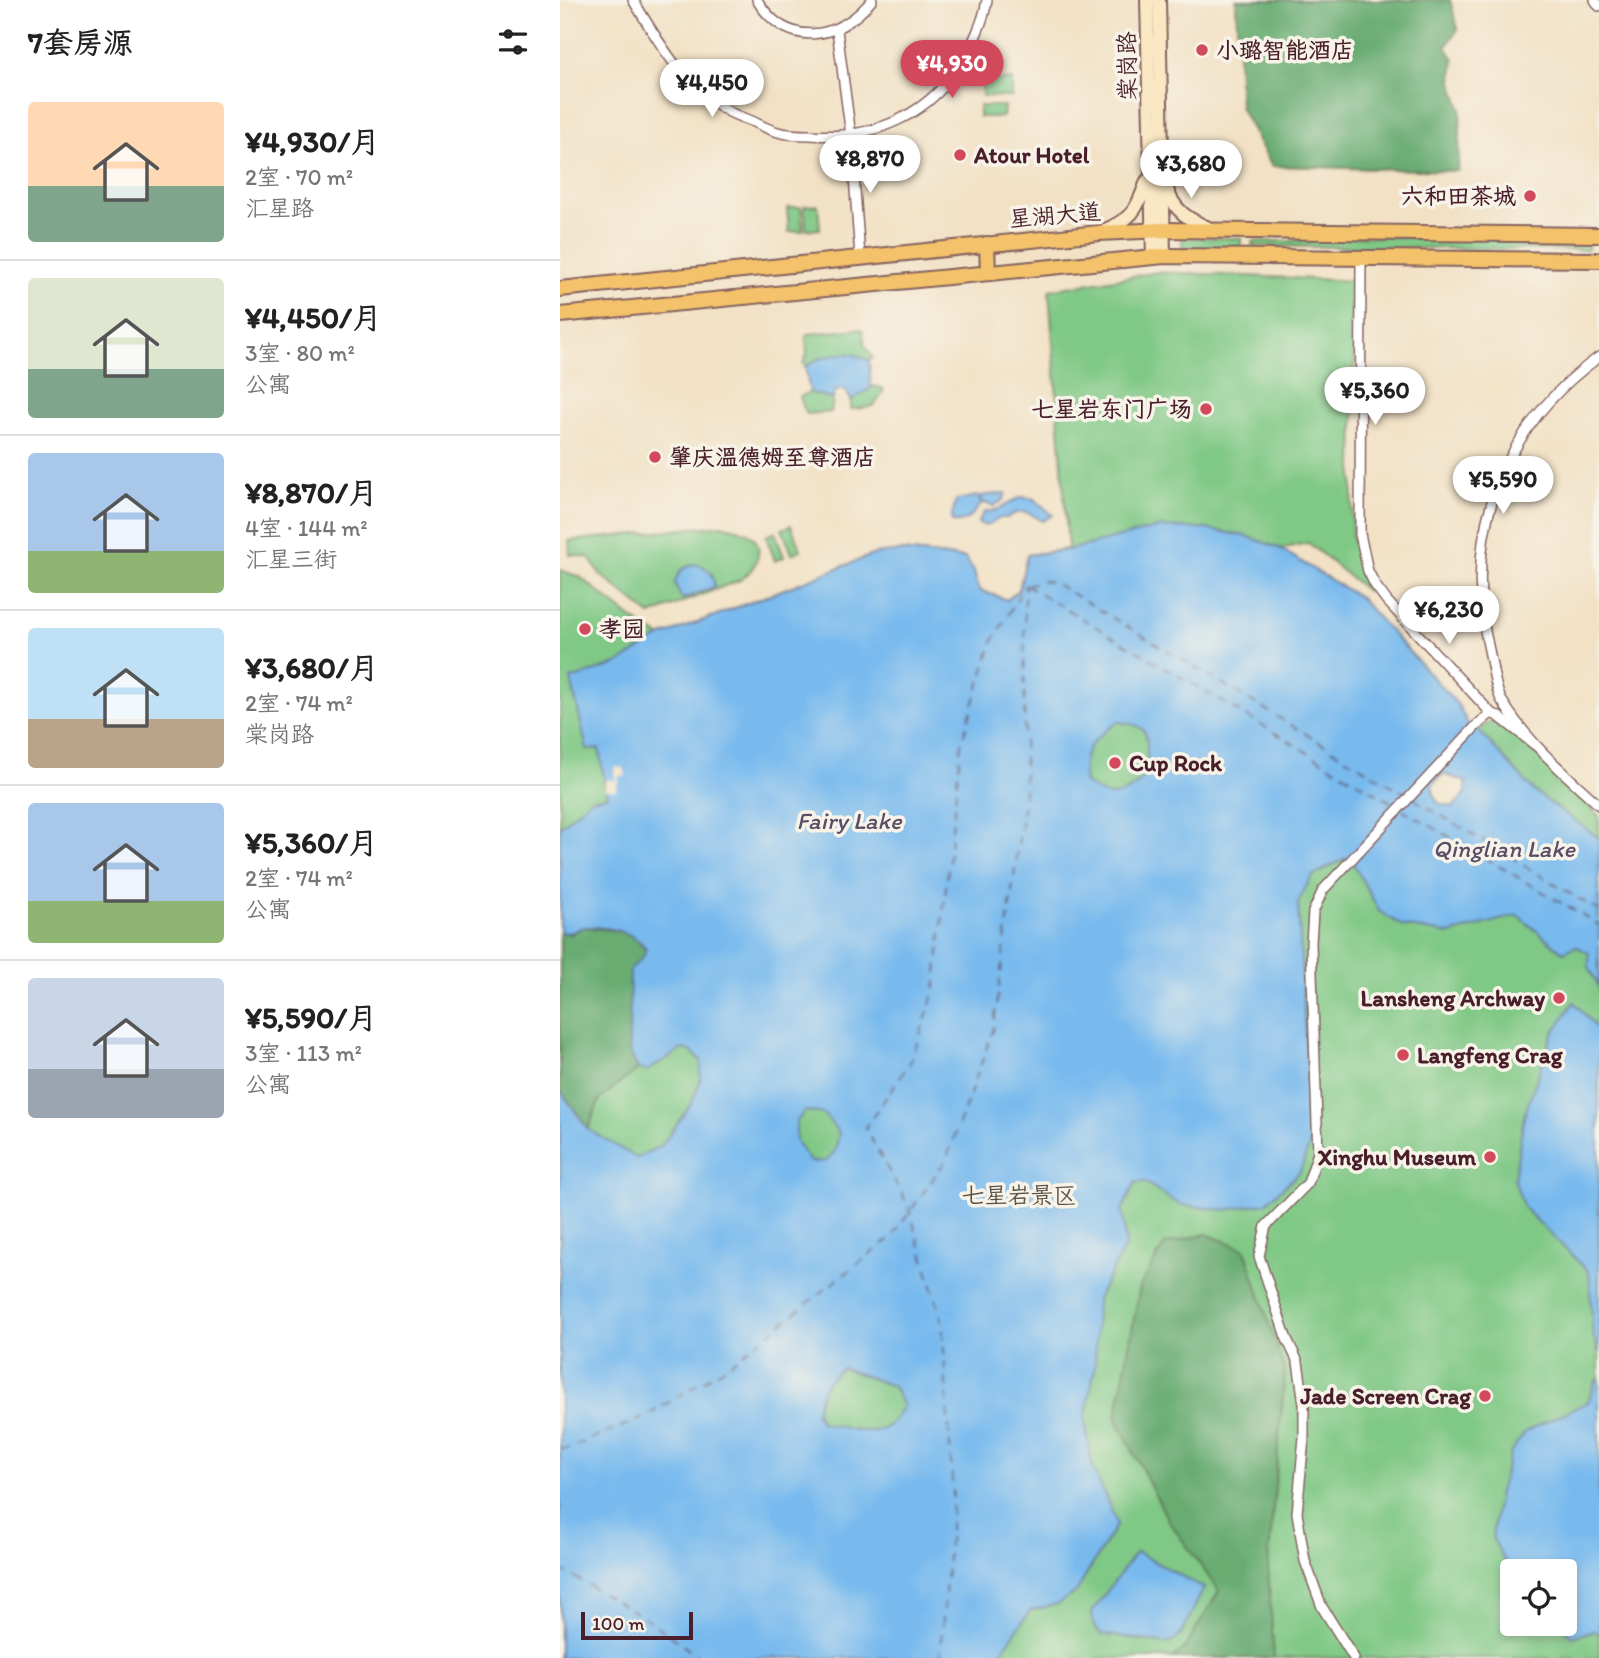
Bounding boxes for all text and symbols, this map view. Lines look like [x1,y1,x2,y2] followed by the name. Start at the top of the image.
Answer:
[494,23,532,61] icon: filters
[28,24,133,61] text: 7套房源
[1112,31,1142,101] street label: 棠岗路
[1216,36,1354,64] place label: 小璐智能酒店
[895,41,1009,100] pin: ¥4,930
[1194,42,1210,58] marker: 小璐智能酒店
[917,49,987,77] text: ¥4,930
[655,60,769,119] pin: ¥4,450
[676,68,748,96] text: ¥4,450
[245,123,380,160] text: ¥4,930/月
[84,130,168,214] icon: home
[813,136,927,195] pin: ¥8,870
[1134,140,1248,200] pin: ¥3,680
[973,141,1090,169] place label: Atour Hotel
[835,144,905,172] text: ¥8,870
[952,147,968,163] marker: Atour Hotel
[1156,149,1226,177] text: ¥3,680
[245,163,353,191] text: 2室 · 70 m²
[1401,182,1516,210] place label: 六和田茶城
[1522,188,1538,204] marker: 六和田茶城
[245,194,314,222] text: 汇星路
[1008,197,1102,233] street label: 星湖大道
[245,299,382,336] text: ¥4,450/月
[84,306,168,390] icon: home
[245,339,355,367] text: 3室 · 80 m²
[1318,368,1432,427] pin: ¥5,360
[245,370,291,398] text: 公寓
[1340,376,1410,404] text: ¥5,360
[1031,395,1192,423] place label: 七星岩东门广场
[1198,401,1214,417] marker: 七星岩东门广场
[669,443,876,471] place label: 肇庆温德姆至尊酒店
[647,449,663,465] marker: 肇庆温德姆至尊酒店
[1446,456,1560,516] pin: ¥5,590
[1469,465,1537,493] text: ¥5,590
[245,474,378,511] text: ¥8,870/月
[84,481,168,565] icon: home
[245,514,368,542] text: 4室 · 144 m²
[245,545,337,573] text: 汇星三街
[1392,586,1506,646] pin: ¥6,230
[1414,595,1484,623] text: ¥6,230
[599,615,645,643] place label: 孝园
[577,621,593,637] marker: 孝园
[245,649,379,686] text: ¥3,680/月
[84,656,168,740] icon: home
[245,689,353,717] text: 2室 · 74 m²
[245,720,314,748] text: 棠岗路
[1129,749,1223,777] place label: Cup Rock
[1107,755,1123,771] marker: Cup Rock
[797,806,903,835] water label: Fairy Lake
[245,824,378,861] text: ¥5,360/月
[84,831,168,915] icon: home
[1433,834,1577,863] water label: Qinglian Lake
[245,864,353,892] text: 2室 · 74 m²
[245,895,291,923] text: 公寓
[1361,984,1545,1012] place label: Lansheng Archway
[1551,990,1567,1006] marker: Lansheng Archway
[245,999,377,1036] text: ¥5,590/月
[84,1006,168,1090] icon: home
[245,1039,362,1067] text: 3室 · 113 m²
[1417,1041,1564,1069] place label: Langfeng Crag
[1395,1047,1411,1063] marker: Langfeng Crag
[245,1070,291,1098] text: 公寓
[1318,1143,1476,1171] place label: Xinghu Museum
[1482,1149,1498,1165] marker: Xinghu Museum
[962,1181,1077,1209] park label: 七星岩景区
[1299,1382,1472,1410] place label: Jade Screen Crag
[1477,1388,1493,1404] marker: Jade Screen Crag
[1500,1559,1577,1636] map controls
[1500,1559,1577,1636] button: locate
[581,1609,693,1641] scale bar
[592,1612,644,1635] text: 100 m

